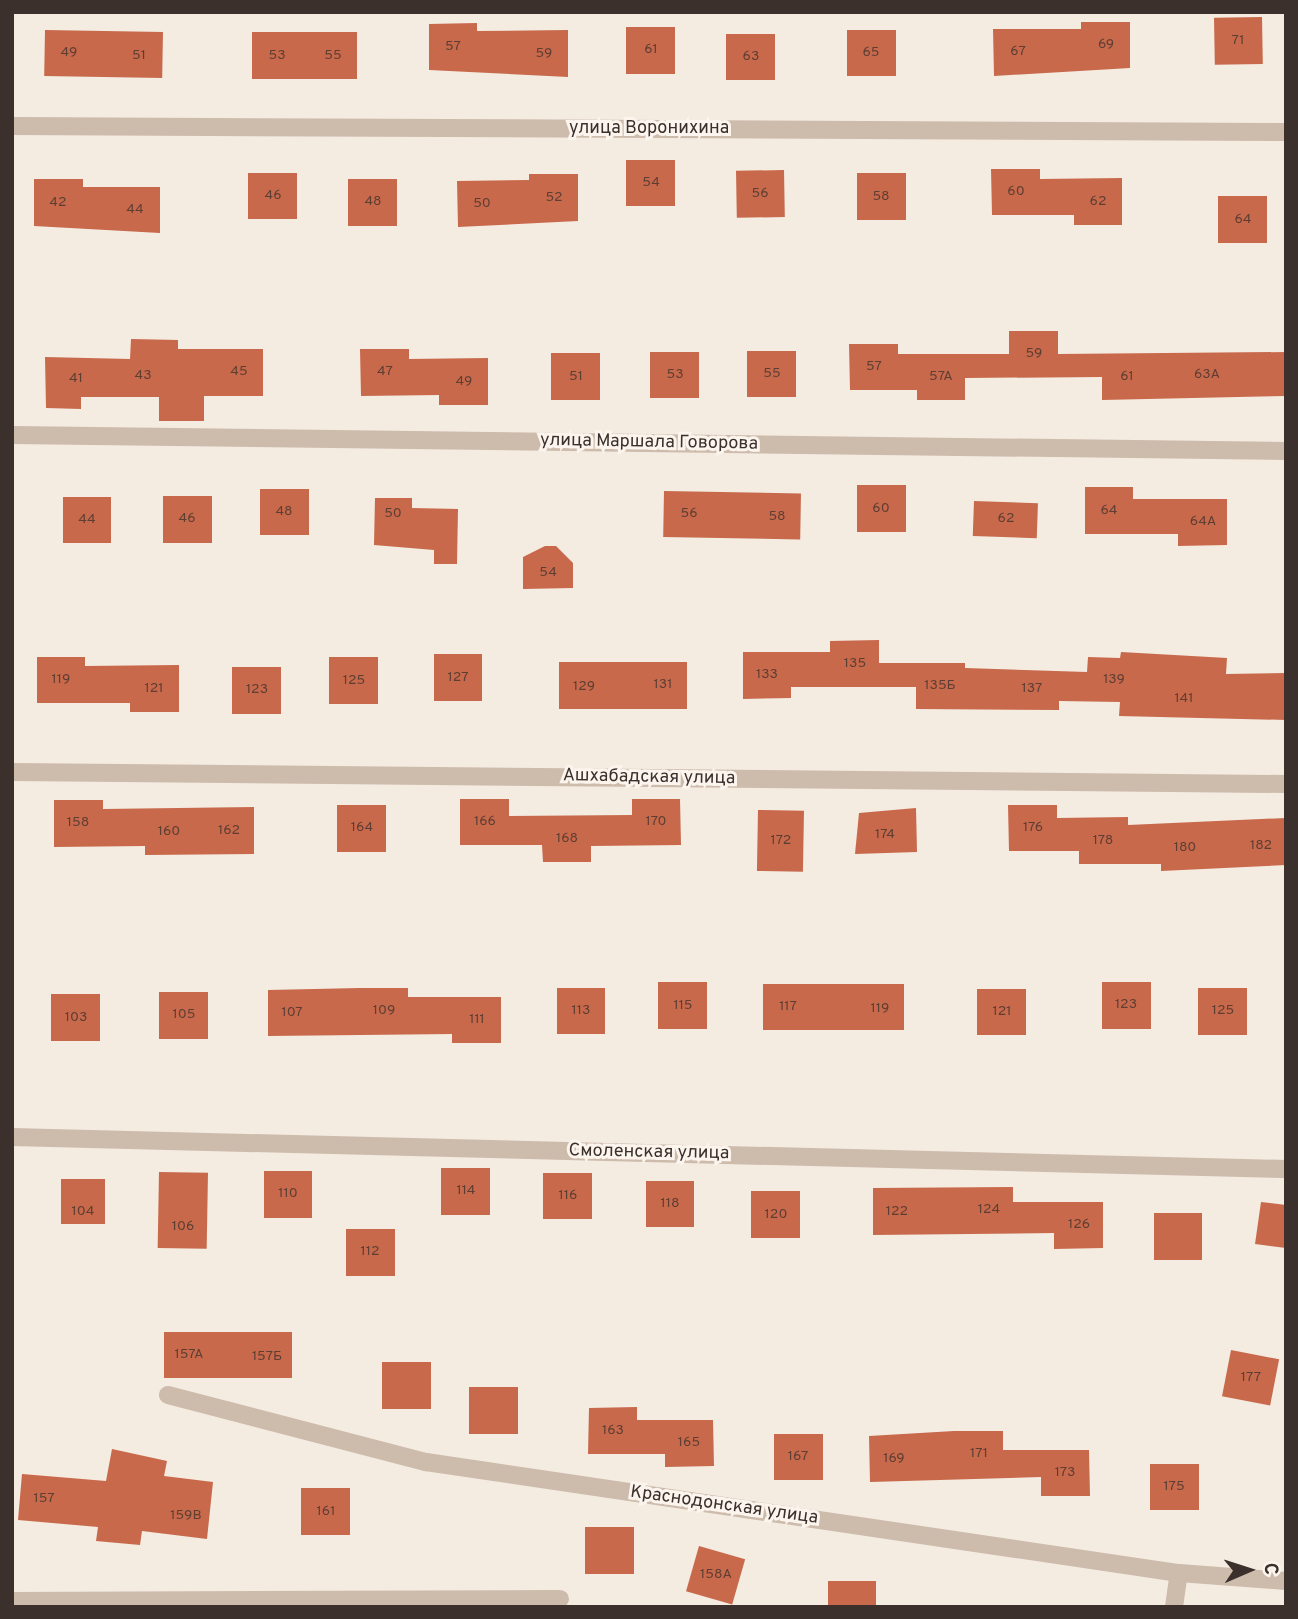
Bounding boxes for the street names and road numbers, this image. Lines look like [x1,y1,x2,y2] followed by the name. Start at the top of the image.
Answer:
[569,118,729,140] street label: улица Воронихина
[540,430,758,456] street label: улица Маршала Говорова
[563,766,735,790] street label: Ашхабадская улица
[568,1141,730,1165] street label: Смоленская улица
[629,1482,819,1530] street label: Краснодонская улица

